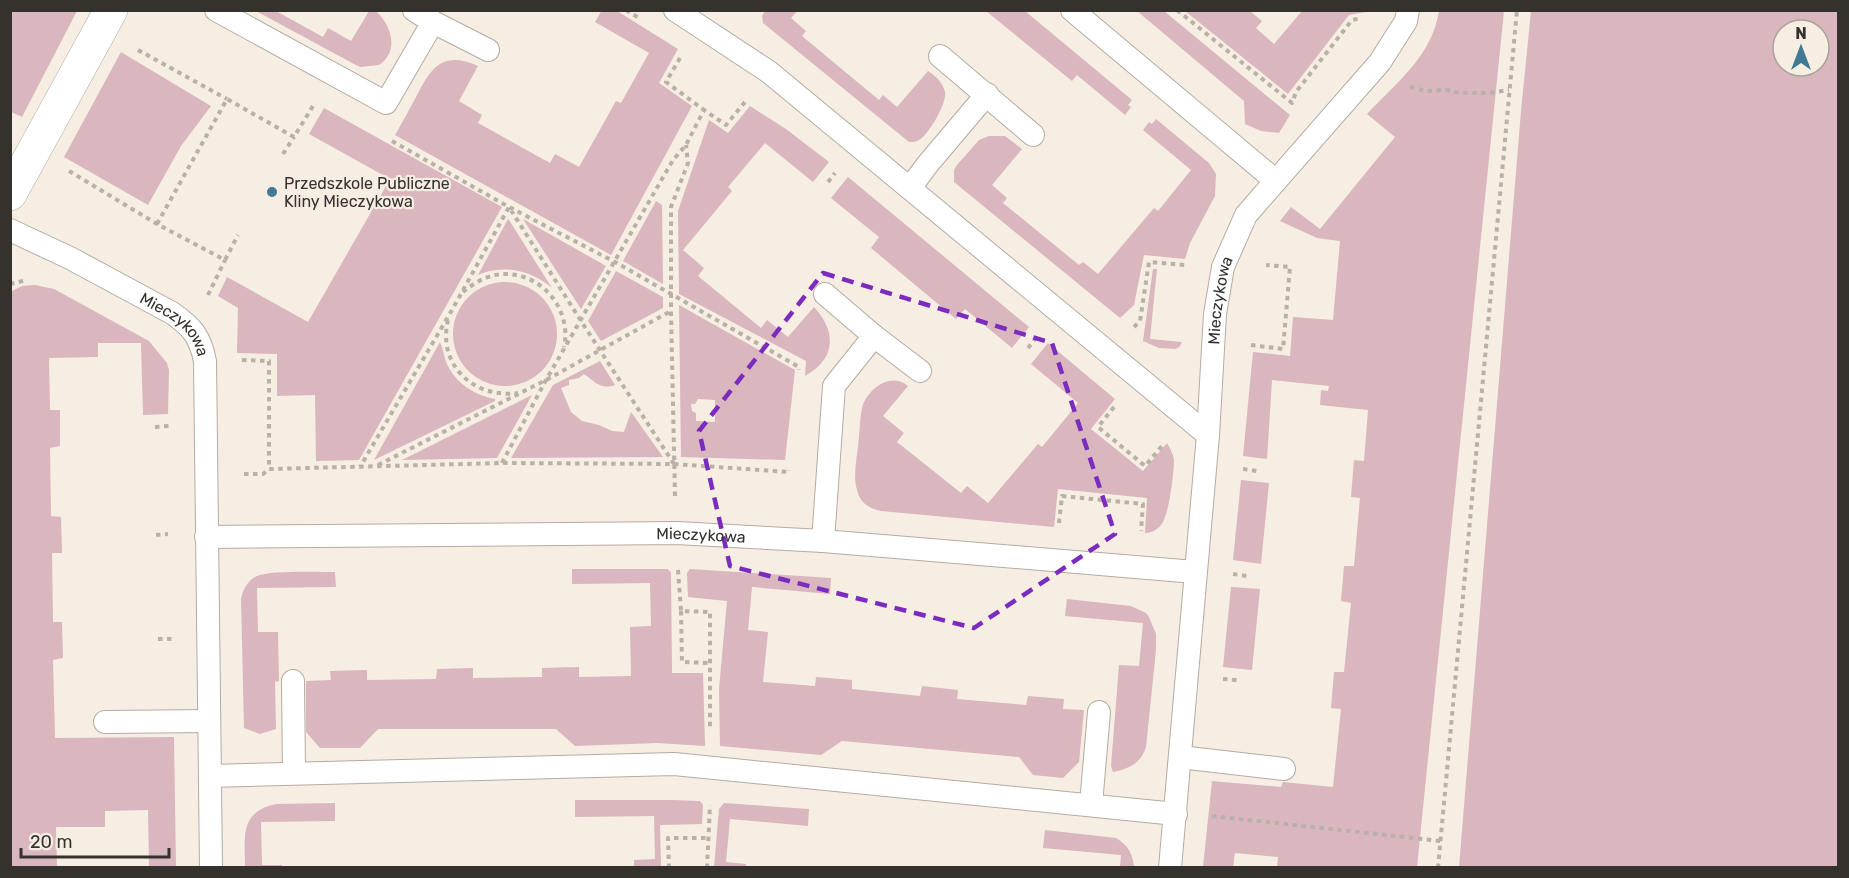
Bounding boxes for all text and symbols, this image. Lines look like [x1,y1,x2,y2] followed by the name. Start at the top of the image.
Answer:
[1771,18,1831,78] north arrow
[1795,24,1807,43] text: N
[284,174,450,211] place label: Przedszkole Publiczne Kliny Mieczykowa
[265,185,279,199] marker: Przedszkole Publiczne Kliny Mieczykowa
[1204,253,1236,345] street label: Mieczykowa
[137,288,213,358] street label: Mieczykowa
[656,523,746,546] street label: Mieczykowa
[21,821,170,859] scale bar
[30,831,72,853] text: 20 m

